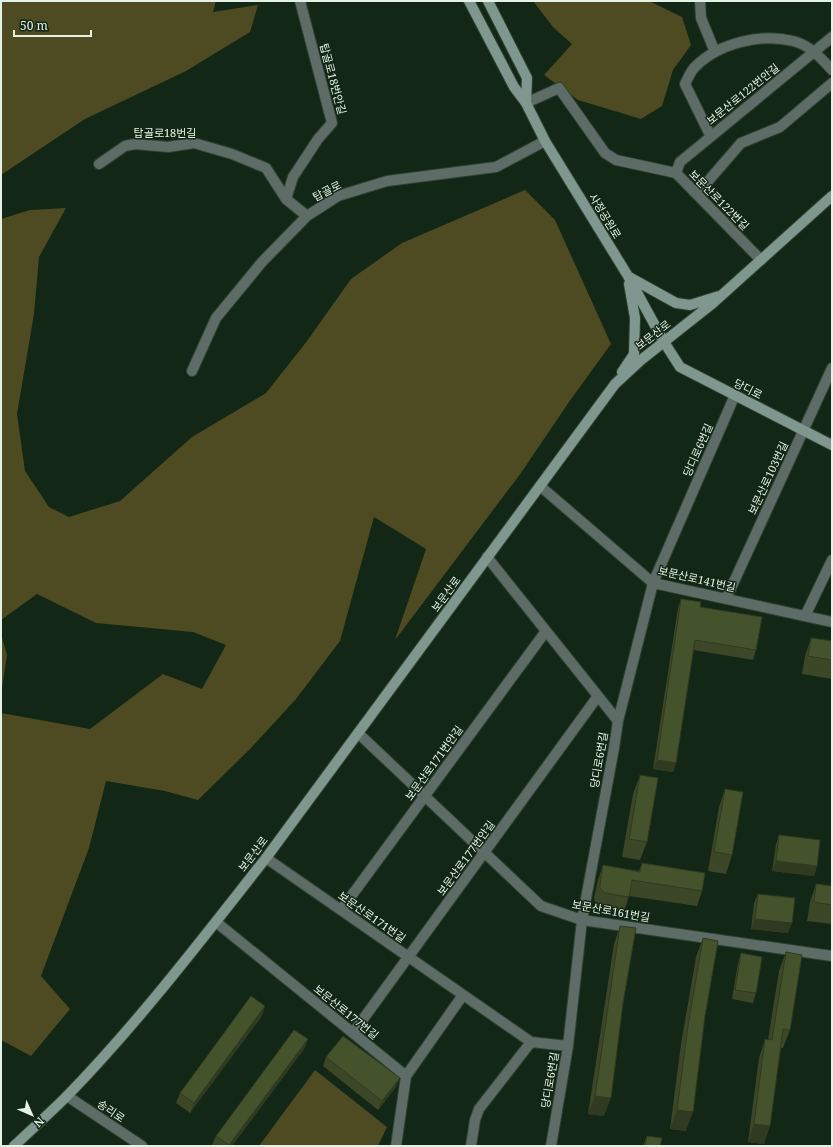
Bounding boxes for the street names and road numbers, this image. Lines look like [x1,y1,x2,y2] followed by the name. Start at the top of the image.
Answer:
[317,42,350,116] street label: 탑골로18번안길
[703,60,782,128] street label: 보문산로122번안길
[134,125,196,140] street label: 탑골로18번길
[686,166,753,233] street label: 보문산로122번길
[310,177,344,204] street label: 탑골로
[586,190,625,241] street label: 사정공원로
[632,316,673,353] street label: 보문산로
[731,375,765,402] street label: 당디로
[679,421,716,479] street label: 당디로6번길
[744,439,791,517] street label: 보문산로103번길
[657,562,737,595] street label: 보문산로141번길
[428,573,464,614] street label: 보문산로
[401,722,466,803] street label: 보문산로171번안길
[586,731,611,789] street label: 당디로6번길
[433,817,498,898] street label: 보문산로177번안길
[234,833,271,874] street label: 보문산로
[336,888,409,945] street label: 보문산로171번길
[571,896,651,925] street label: 보문산로161번길
[311,981,382,1042] street label: 보문산로177번길
[537,1051,562,1109] street label: 당디로6번길
[94,1096,128,1125] street label: 송리로

